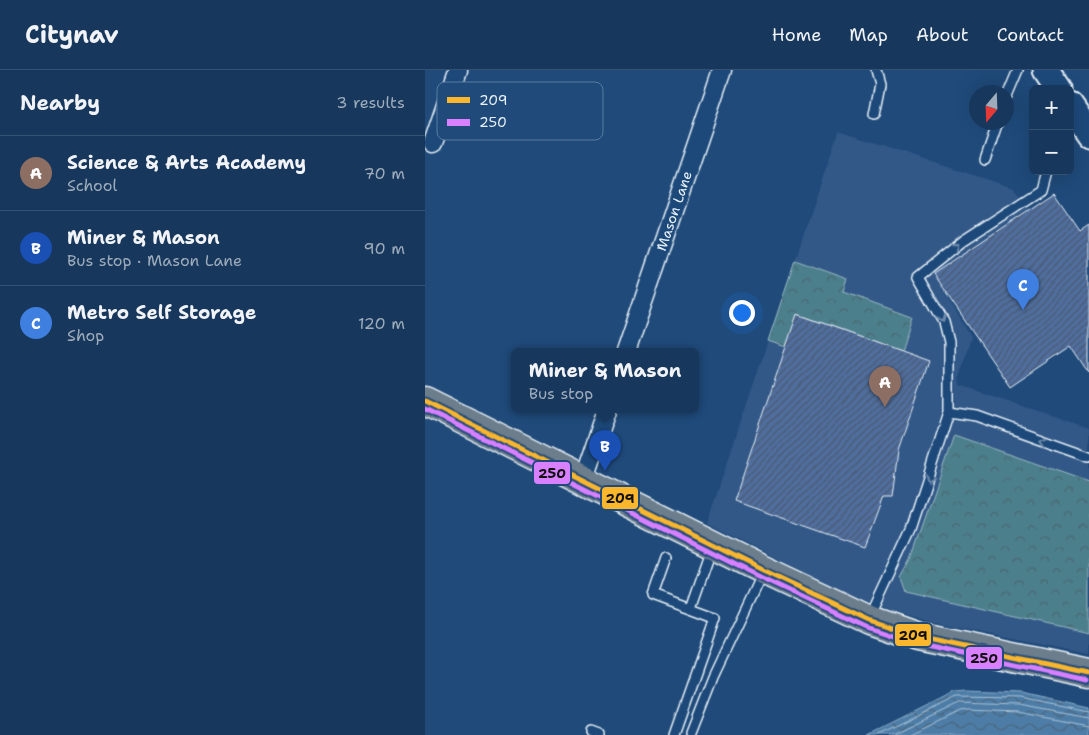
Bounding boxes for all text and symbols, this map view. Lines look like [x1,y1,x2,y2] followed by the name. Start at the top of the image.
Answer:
[25,19,119,51] text: Citynav
[772,23,821,47] text: Home
[849,23,888,47] text: Map
[916,23,969,47] text: About
[997,23,1064,47] text: Contact
[437,82,603,140] legend
[969,85,1014,130] north arrow
[1029,85,1074,175] map controls
[1029,85,1074,130] button: +
[20,89,100,117] text: Nearby
[479,91,508,109] text: 209
[336,92,405,113] text: 3 results
[479,113,507,131] text: 250
[1029,130,1074,175] button: −
[67,150,306,175] text: Science & Arts Academy
[30,163,42,184] text: A
[364,163,405,184] text: 70 m
[652,169,696,253] street label: Mason Lane
[67,175,117,196] text: School
[67,225,220,250] text: Miner & Mason
[31,238,41,259] text: B
[364,238,405,259] text: 90 m
[950,244,959,252] one-way arrow
[67,250,242,271] text: Bus stop · Mason Lane
[1007,269,1039,310] pin: C
[67,300,256,325] text: Metro Self Storage
[729,300,755,326] your location
[31,313,41,334] text: C
[358,313,405,334] text: 120 m
[936,314,946,323] one-way arrow
[67,325,104,346] text: Shop
[511,348,699,413] popup
[529,358,681,383] text: Miner & Mason
[869,366,901,407] pin: A
[529,383,593,404] text: Bus stop
[589,430,621,471] pin: B
[1039,436,1048,446] one-way arrow
[533,461,571,485] line badge: 250
[538,464,566,482] text: 250
[925,473,935,481] one-way arrow
[601,486,639,510] line badge: 209
[605,489,635,507] text: 209
[894,623,932,647] line badge: 209
[898,626,928,644] text: 209
[965,646,1003,670] line badge: 250
[970,649,998,667] text: 250

